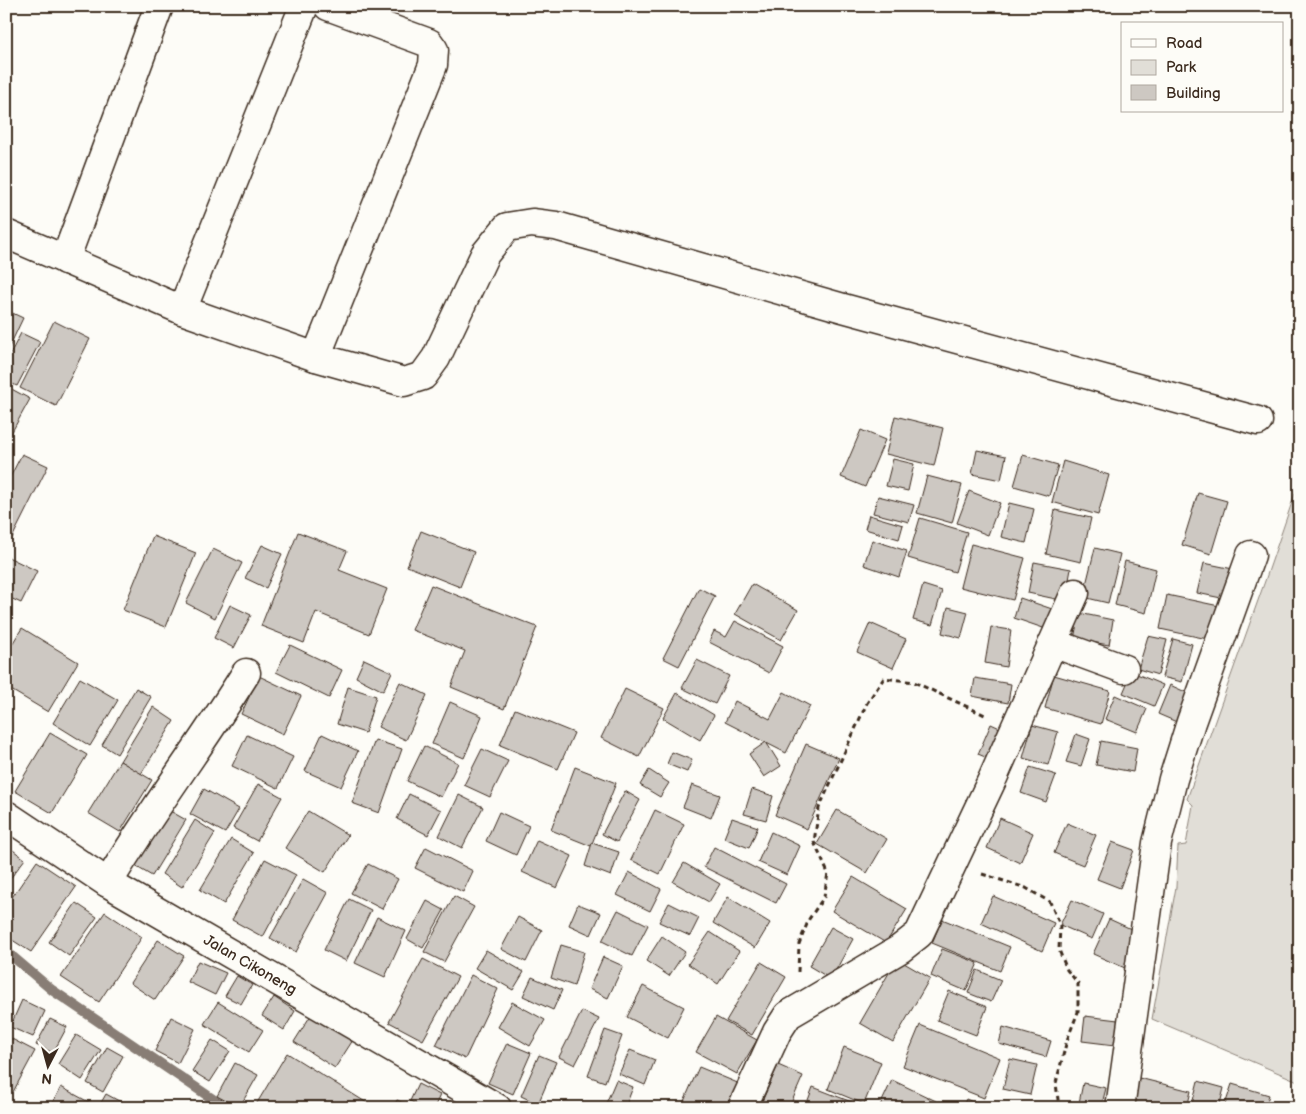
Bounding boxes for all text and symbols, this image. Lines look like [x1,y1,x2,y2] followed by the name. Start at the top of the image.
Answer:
[1121,22,1284,112] legend
[1166,34,1202,53] text: Road
[1166,58,1197,77] text: Park
[1166,84,1221,103] text: Building
[200,931,300,999] street label: Jalan Cikoneng
[22,1042,72,1092] north arrow
[41,1069,53,1087] text: N

